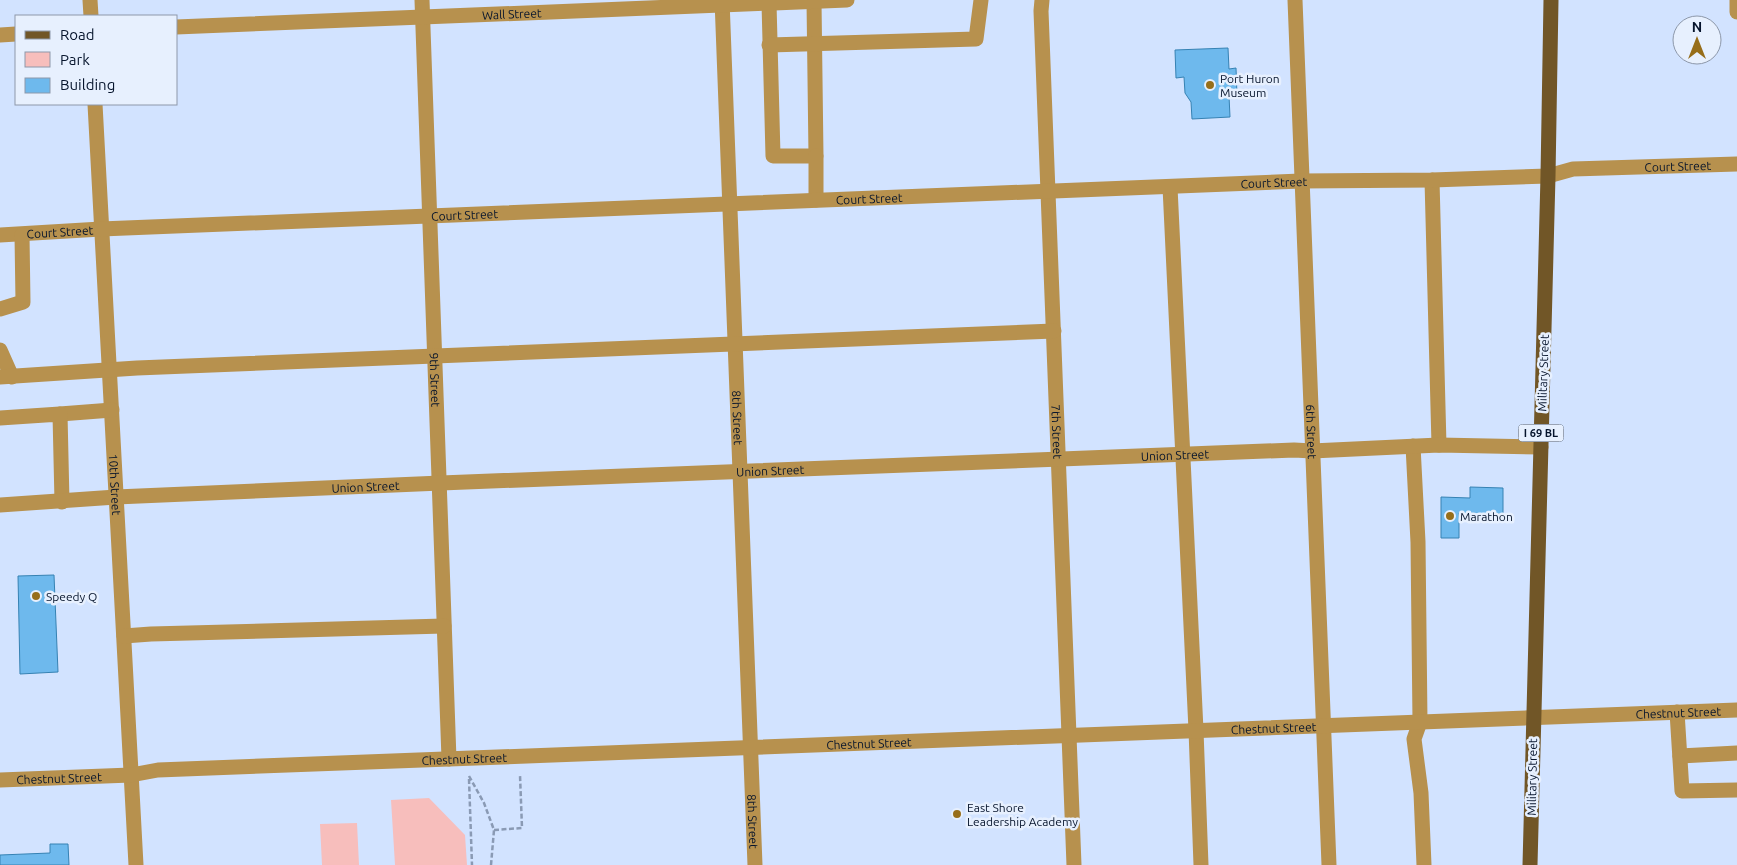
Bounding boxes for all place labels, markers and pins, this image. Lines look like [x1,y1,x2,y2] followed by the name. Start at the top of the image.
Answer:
[1220,72,1280,99] place label: Port Huron Museum
[1204,79,1216,91] marker: Port Huron Museum
[1444,510,1456,522] marker: Marathon
[1460,510,1513,523] place label: Marathon
[30,590,42,602] marker: Speedy Q
[46,590,97,603] place label: Speedy Q
[967,801,1078,828] place label: East Shore Leadership Academy
[951,808,963,820] marker: East Shore Leadership Academy

